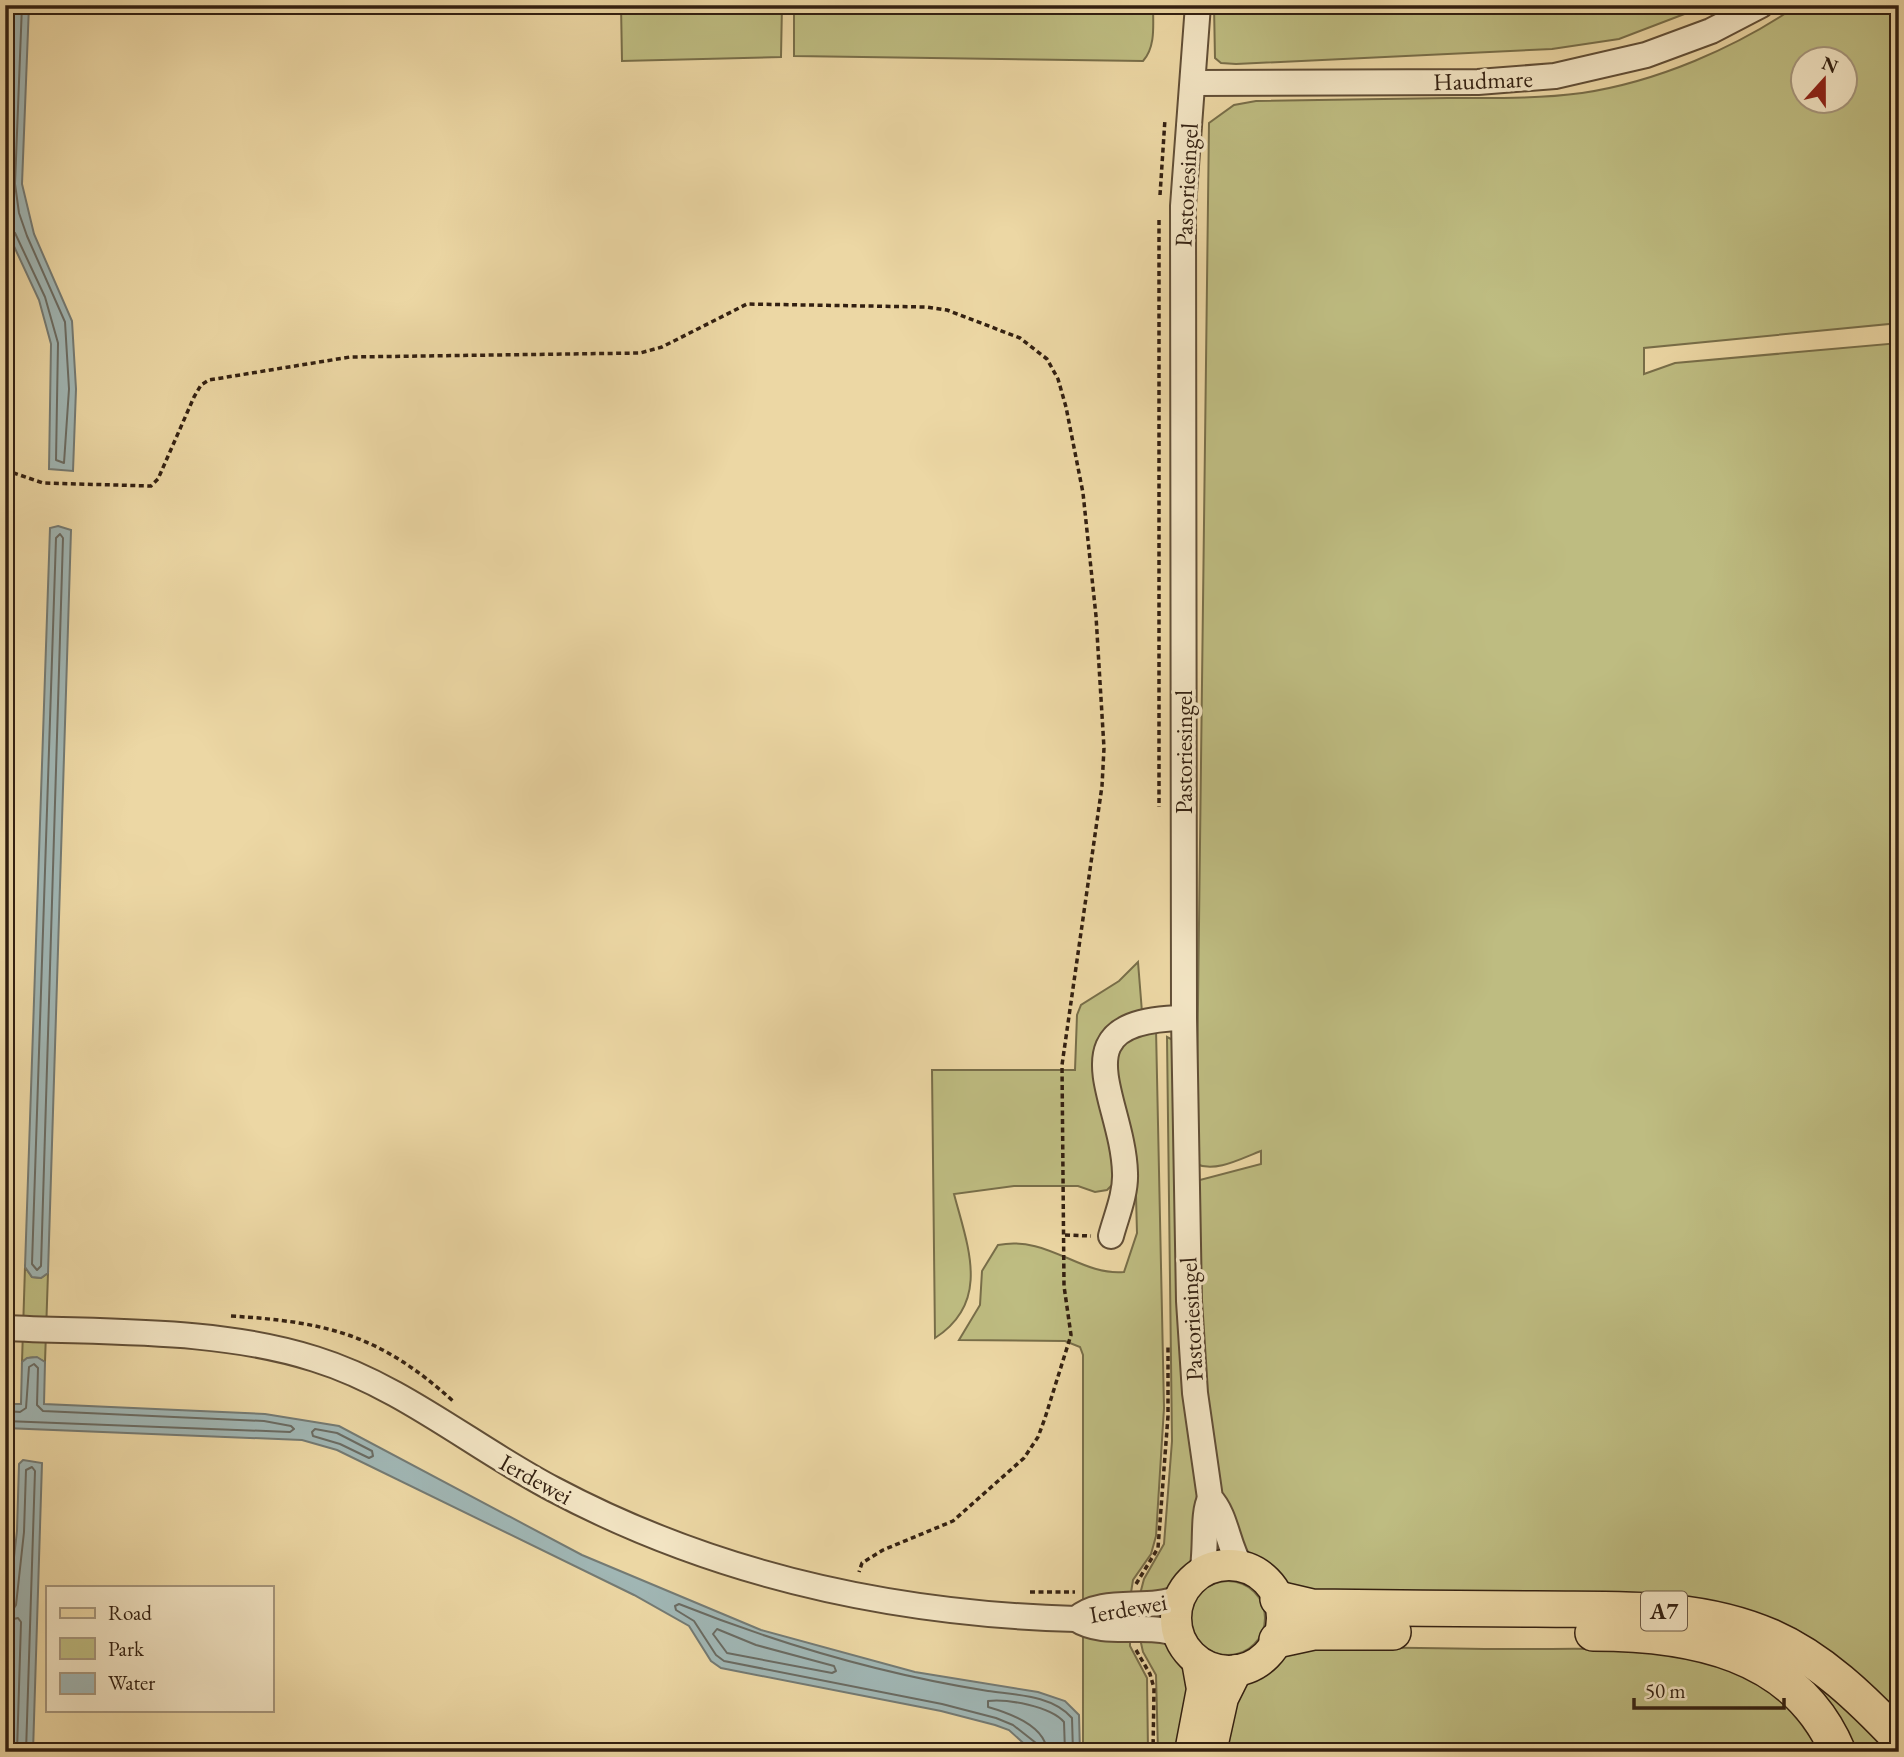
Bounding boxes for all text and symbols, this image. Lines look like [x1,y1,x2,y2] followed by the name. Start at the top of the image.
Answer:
[1788,46,1858,116] north arrow
[1818,50,1842,79] text: N
[1433,63,1533,97] street label: Haudmare
[1167,122,1205,248] street label: Pastoriesingel
[1168,690,1199,814] street label: Pastoriesingel
[1172,1256,1210,1382] street label: Pastoriesingel
[494,1447,578,1512] street label: Ierdewei
[46,1586,273,1712] legend
[1087,1586,1169,1630] street label: Ierdewei
[1641,1592,1687,1630] road number: A7
[108,1599,152,1626] text: Road
[108,1635,145,1662] text: Park
[1634,1666,1785,1710] scale bar
[108,1669,155,1696] text: Water
[1645,1677,1686,1704] text: 50 m

